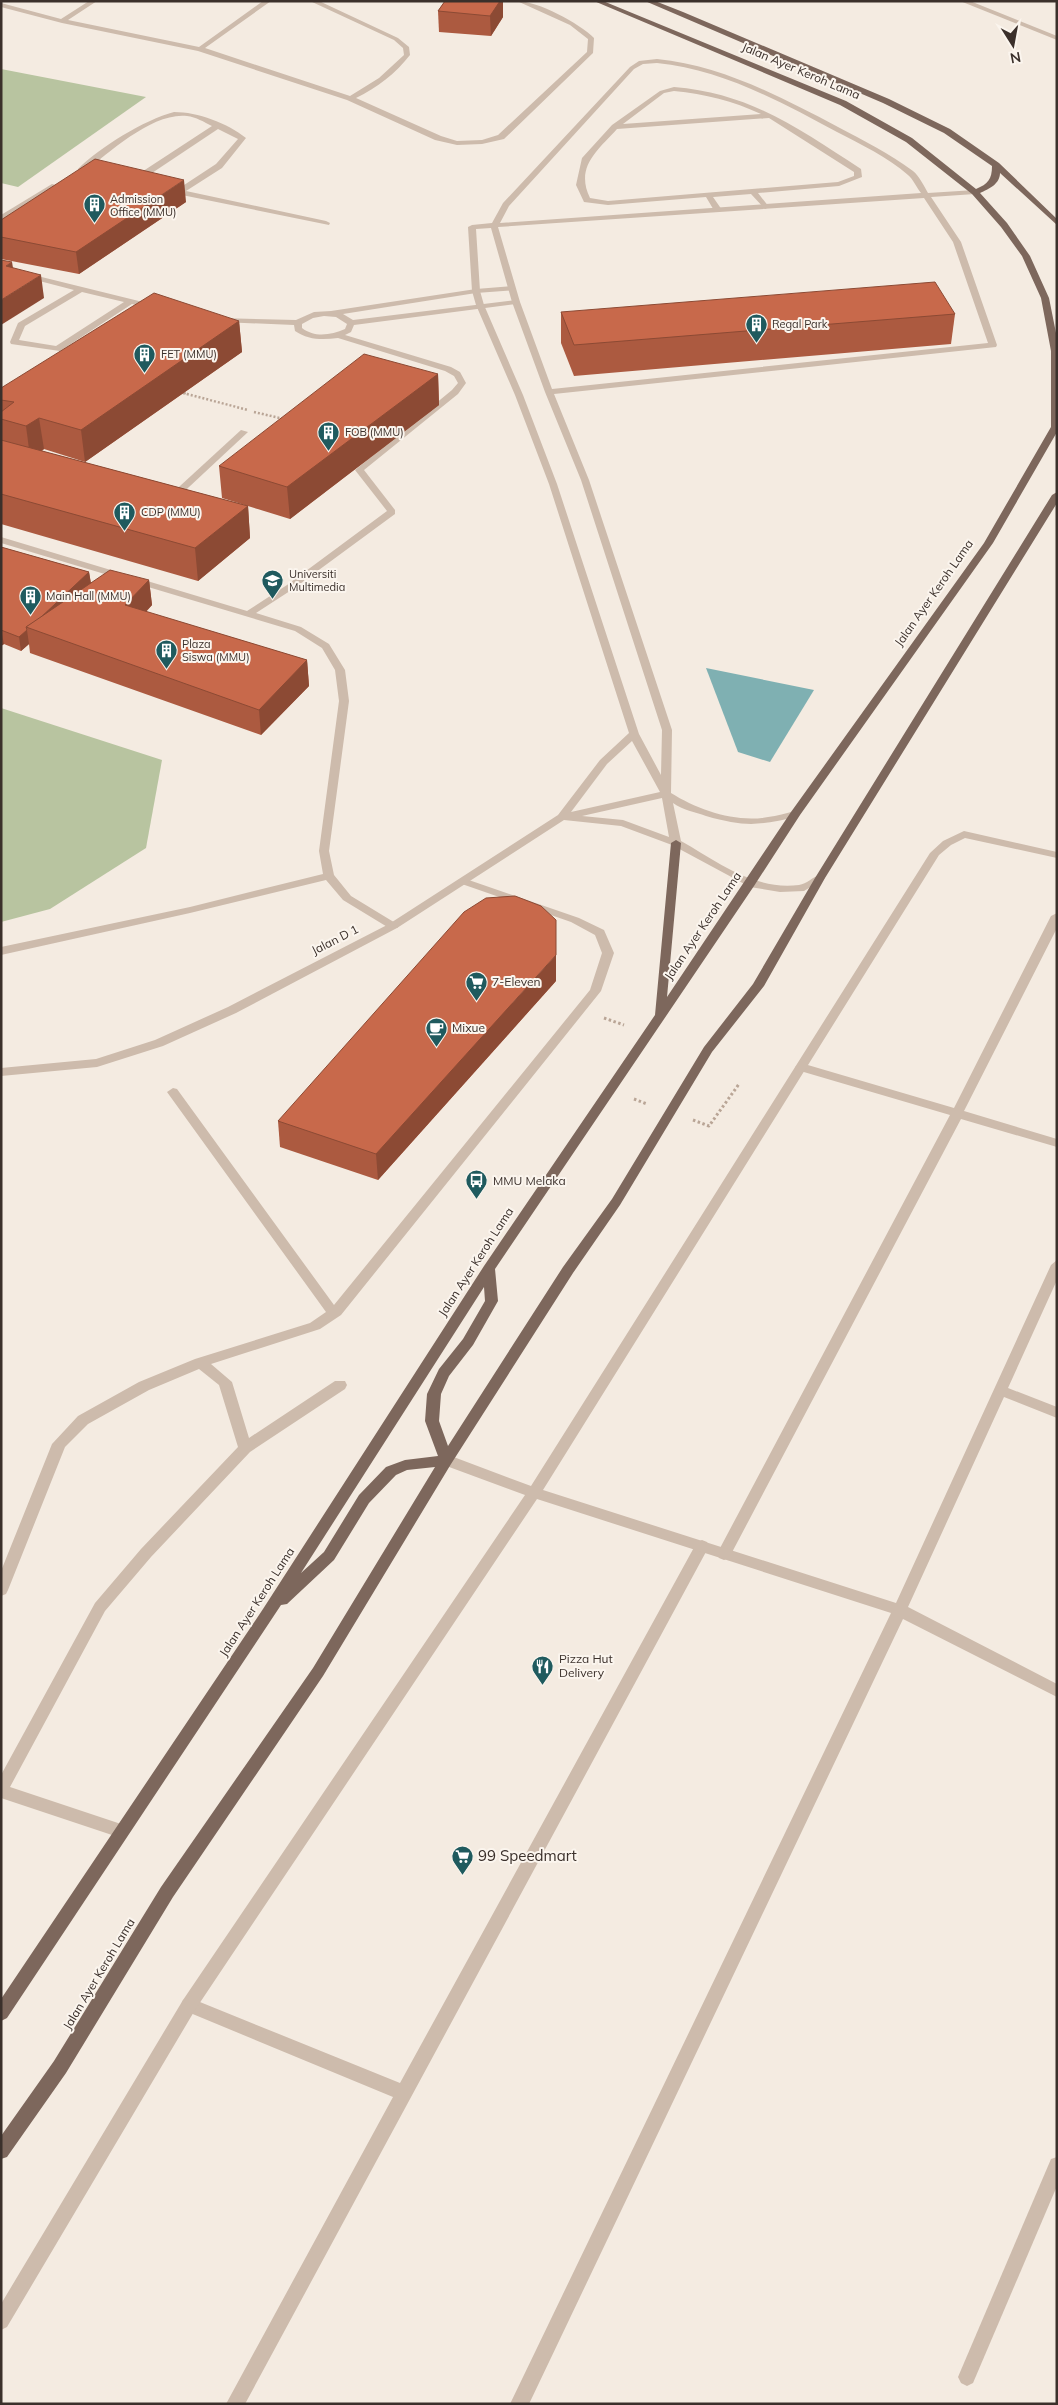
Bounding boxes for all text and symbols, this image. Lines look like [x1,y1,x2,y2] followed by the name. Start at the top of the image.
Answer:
[988,20,1038,70] north arrow
[740,39,863,102] street label: Jalan Ayer Keroh Lama
[1009,48,1022,68] text: N
[110,192,176,219] place label: Admission Office (MMU)
[82,193,106,224] building icon: Admission Office (MMU)
[744,312,768,343] building icon: Regal Park
[772,317,828,331] place label: Regal Park
[133,342,157,373] building icon: FET (MMU)
[161,347,217,361] place label: FET (MMU)
[317,420,341,451] building icon: FOB (MMU)
[345,425,404,439] place label: FOB (MMU)
[113,500,137,531] building icon: CDP (MMU)
[141,505,201,519] place label: CDP (MMU)
[891,536,976,649] street label: Jalan Ayer Keroh Lama
[289,567,345,594] place label: Universiti Multimedia
[261,568,285,599] school or university icon: Universiti Multimedia
[18,584,42,615] building icon: Main Hall (MMU)
[46,589,131,603] place label: Main Hall (MMU)
[182,637,250,664] place label: Plaza Siswa (MMU)
[154,638,178,669] building icon: Plaza Siswa (MMU)
[661,869,744,983] street label: Jalan Ayer Keroh Lama
[309,921,361,958] street label: Jalan D 1
[464,970,488,1001] supermarket icon: 7-Eleven
[492,974,541,989] place label: 7-Eleven
[424,1016,448,1047] cafe icon: Mixue
[452,1020,485,1035] place label: Mixue
[465,1169,489,1200] bus stop icon: MMU Melaka
[493,1173,566,1188] place label: MMU Melaka
[435,1204,516,1319] street label: Jalan Ayer Keroh Lama
[216,1544,297,1659] street label: Jalan Ayer Keroh Lama
[559,1651,613,1680] place label: Pizza Hut Delivery
[531,1654,555,1685] restaurant icon: Pizza Hut Delivery
[450,1844,474,1875] supermarket icon: 99 Speedmart
[478,1846,577,1865] place label: 99 Speedmart
[59,1915,138,2032] street label: Jalan Ayer Keroh Lama

